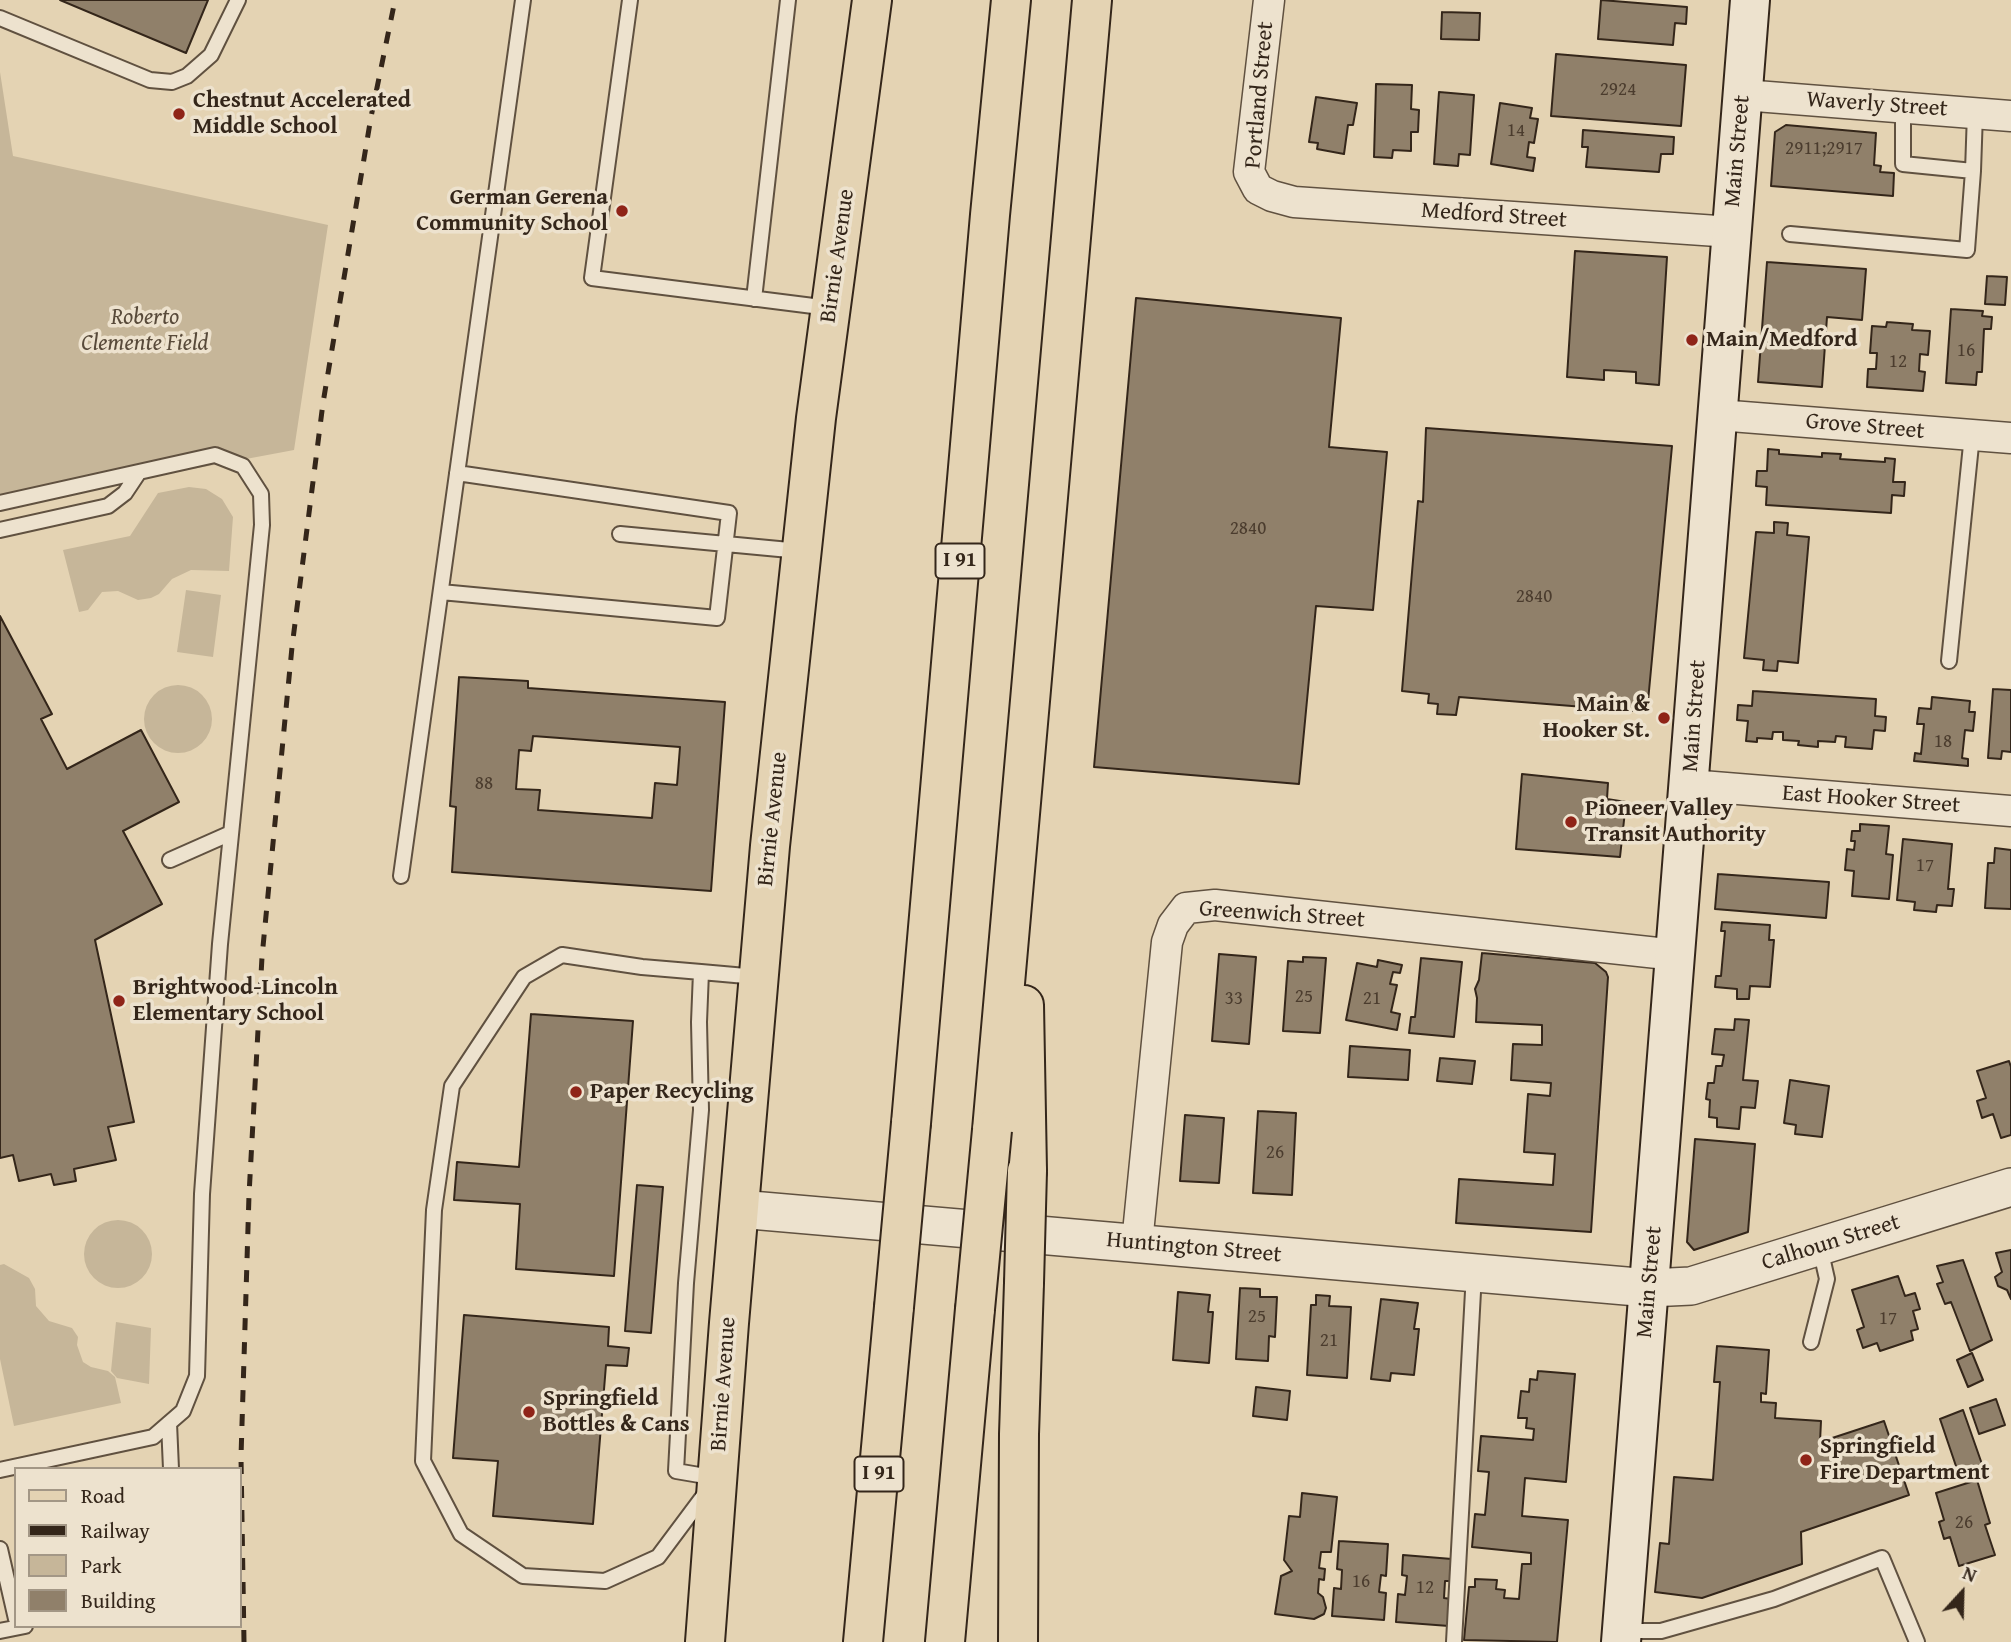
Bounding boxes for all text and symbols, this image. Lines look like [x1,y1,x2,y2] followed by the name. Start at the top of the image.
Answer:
[1240,20,1280,170] street label: Portland Street
[1600,79,1636,101] house number: 2924
[1805,86,1949,124] street label: Waverly Street
[193,87,411,141] place label: Chestnut Accelerated Middle School
[1719,94,1757,208] street label: Main Street
[171,106,187,122] marker: Chestnut Accelerated Middle School
[1507,120,1525,142] house number: 14
[1785,138,1863,160] house number: 2911;2917
[416,184,608,238] place label: German Gerena Community School
[815,187,861,325] street label: Birnie Avenue
[1420,197,1568,235] street label: Medford Street
[614,203,630,219] marker: German Gerena Community School
[81,304,209,358] park label: Roberto Clemente Field
[1706,326,1857,354] place label: Main/Medford
[1684,332,1700,348] marker: Main/Medford
[1957,340,1975,362] house number: 16
[1889,351,1907,373] house number: 12
[1805,408,1925,446] street label: Grove Street
[1230,518,1266,540] house number: 2840
[936,544,984,578] road number: I 91
[1516,586,1552,608] house number: 2840
[1677,659,1713,773] street label: Main Street
[1543,691,1650,745] place label: Main & Hooker St.
[1656,710,1672,726] marker: Main & Hooker St.
[1934,731,1952,753] house number: 18
[752,750,794,888] street label: Birnie Avenue
[475,773,493,795] house number: 88
[1781,780,1961,820] street label: East Hooker Street
[1585,795,1766,849] place label: Pioneer Valley Transit Authority
[1563,814,1579,830] marker: Pioneer Valley Transit Authority
[1916,855,1934,877] house number: 17
[1198,895,1366,935] street label: Greenwich Street
[133,974,338,1028] place label: Brightwood-Lincoln Elementary School
[1295,986,1313,1008] house number: 25
[1225,988,1243,1010] house number: 33
[1363,988,1381,1010] house number: 21
[111,993,127,1009] marker: Brightwood-Lincoln Elementary School
[590,1078,753,1106] place label: Paper Recycling
[568,1084,584,1100] marker: Paper Recycling
[1266,1142,1284,1164] house number: 26
[1759,1209,1903,1277] street label: Calhoun Street
[1631,1225,1669,1339] street label: Main Street
[1105,1227,1283,1269] street label: Huntington Street
[1248,1306,1266,1328] house number: 25
[1879,1308,1897,1330] house number: 17
[706,1316,742,1452] street label: Birnie Avenue
[1320,1330,1338,1352] house number: 21
[543,1385,690,1439] place label: Springfield Bottles & Cans
[521,1404,537,1420] marker: Springfield Bottles & Cans
[1820,1433,1989,1487] place label: Springfield Fire Department
[1798,1452,1814,1468] marker: Springfield Fire Department
[854,1456,903,1492] road number: I 91
[14,1467,242,1628] legend
[81,1480,125,1511] text: Road
[1955,1512,1973,1534] house number: 26
[81,1515,150,1546] text: Railway
[81,1550,122,1581] text: Park
[1927,1558,1997,1628] north arrow
[1959,1558,1981,1589] text: N
[1352,1571,1370,1593] house number: 16
[1416,1577,1434,1599] house number: 12
[81,1585,155,1616] text: Building

